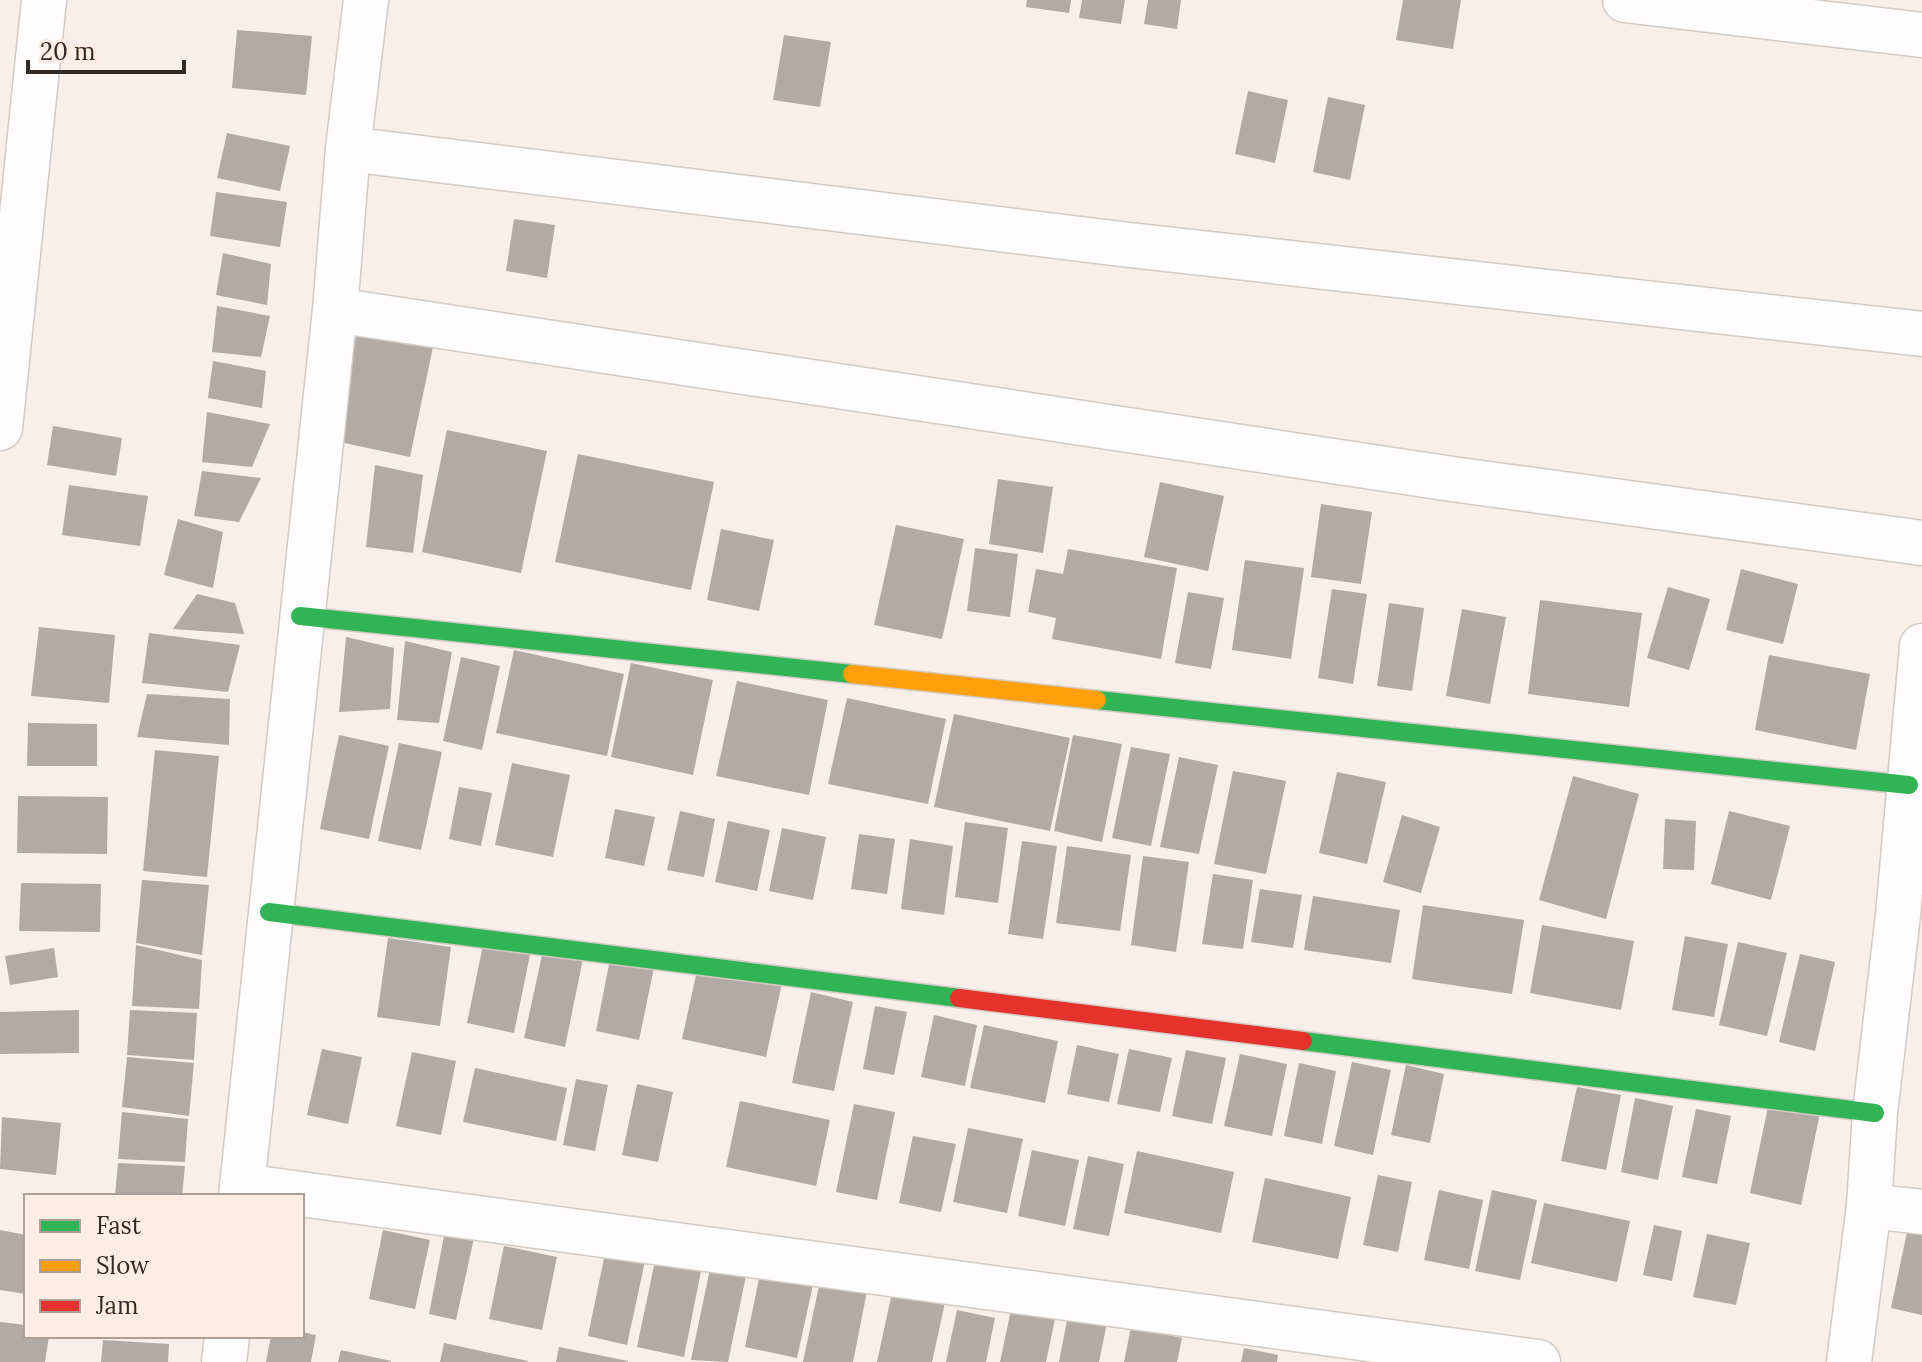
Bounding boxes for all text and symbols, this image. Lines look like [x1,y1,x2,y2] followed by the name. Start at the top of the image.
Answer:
[28,24,184,74] scale bar
[40,36,96,67] text: 20 m
[24,1194,304,1338] legend
[96,1210,142,1241] text: Fast
[96,1250,150,1281] text: Slow
[95,1290,138,1321] text: Jam

